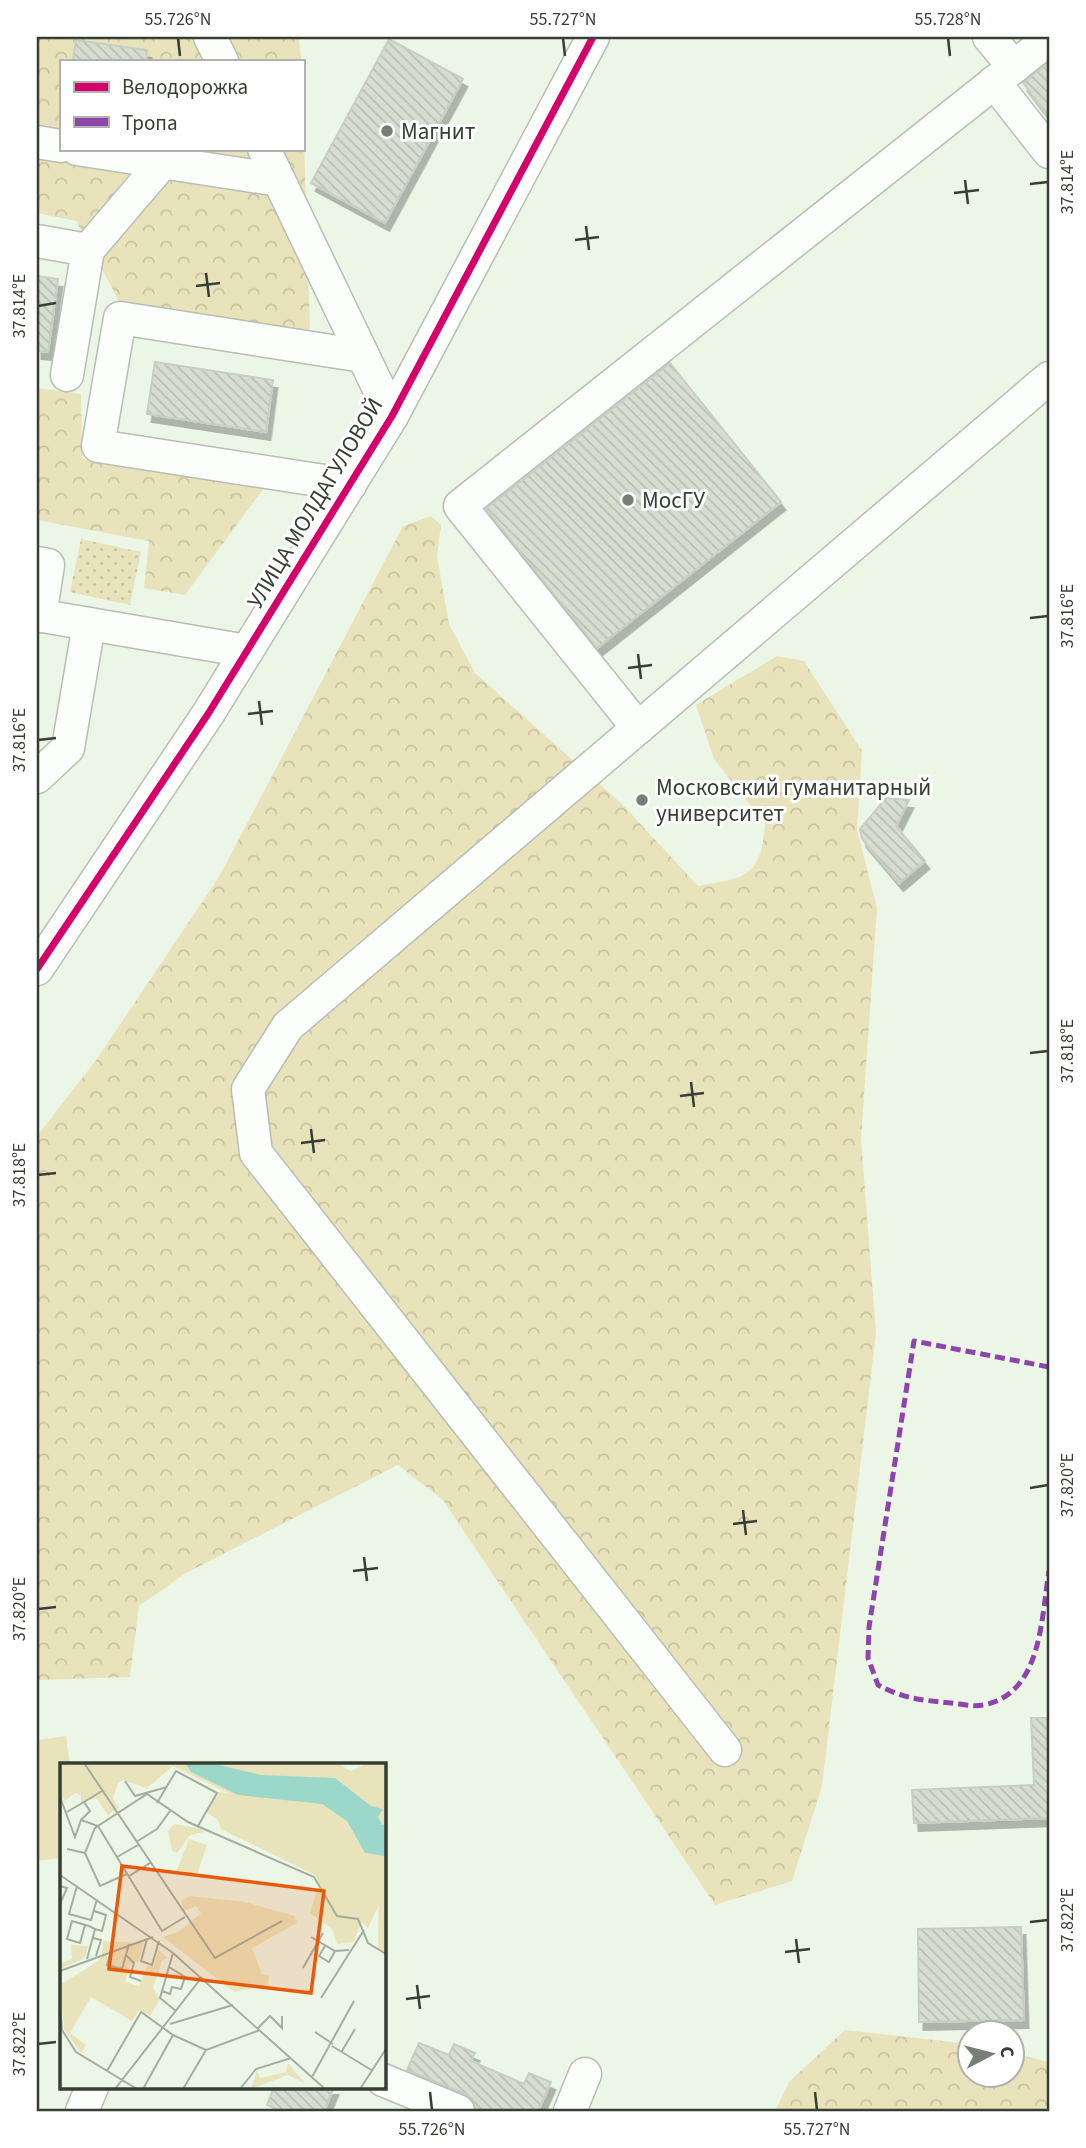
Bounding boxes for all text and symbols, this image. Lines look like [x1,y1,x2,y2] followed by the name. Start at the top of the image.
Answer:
[145,7,211,32] text: 55.726°N
[530,7,596,32] text: 55.727°N
[915,7,981,32] text: 55.728°N
[60,60,304,150] legend
[122,72,248,102] text: Велодорожка
[122,108,178,138] text: Тропа
[401,115,475,148] place label: Магнит
[379,123,395,139] marker: Магнит
[1055,150,1080,214] text: 37.814°E
[7,274,32,338] text: 37.814°E
[239,391,391,615] street label: УЛИЦА МОЛДАГУЛОВОЙ
[642,484,705,517] place label: МосГУ
[620,492,636,508] marker: МосГУ
[1055,584,1080,648] text: 37.816°E
[7,708,32,772] text: 37.816°E
[656,771,931,830] place label: Московский гуманитарный университет
[634,792,650,808] marker: Московский гуманитарный университет
[1055,1019,1080,1083] text: 37.818°E
[7,1143,32,1207] text: 37.818°E
[1055,1453,1080,1517] text: 37.820°E
[7,1577,32,1641] text: 37.820°E
[60,1763,385,2088] inset map
[1055,1888,1080,1952] text: 37.822°E
[7,2012,32,2076] text: 37.822°E
[956,2018,1026,2088] north arrow
[992,2045,1020,2059] text: С
[399,2117,465,2142] text: 55.726°N
[784,2117,850,2142] text: 55.727°N

